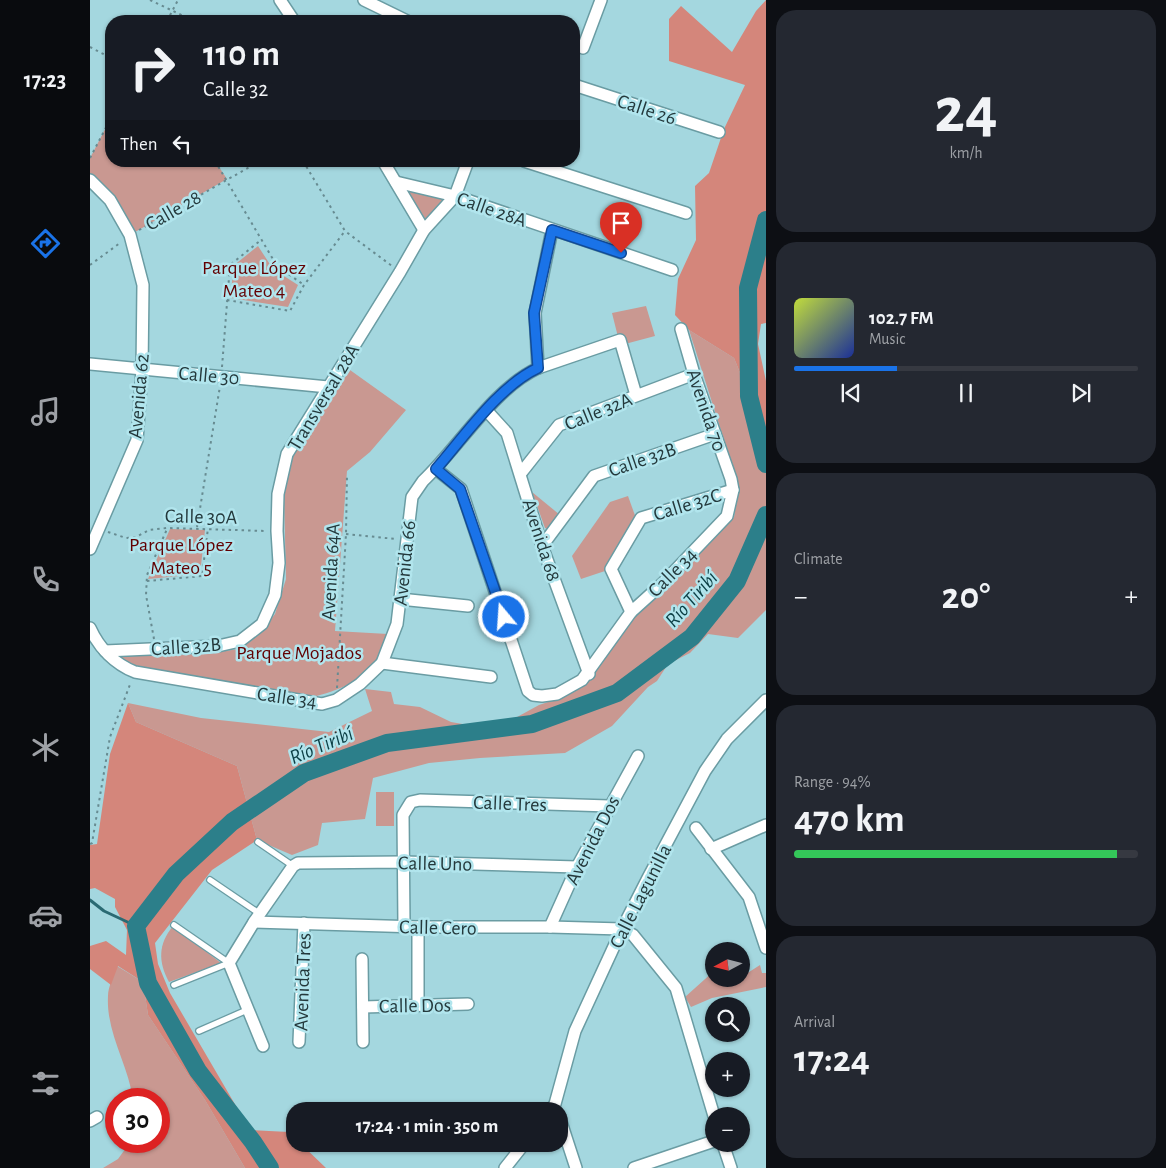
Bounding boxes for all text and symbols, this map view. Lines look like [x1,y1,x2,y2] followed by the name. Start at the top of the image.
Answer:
[120,35,185,100] icon: right
[203,37,280,72] text: 110 m
[24,69,66,91] text: 17:23
[203,78,268,100] text: Calle 32
[934,79,998,144] text: 24
[615,91,679,129] street label: Calle 26
[168,130,196,158] icon: left
[120,135,158,154] text: Then
[949,145,983,161] text: km/h
[142,187,205,235] street label: Calle 28
[454,189,529,231] street label: Calle 28A
[600,202,642,253] pin
[607,209,635,237] icon: arrive
[28,226,63,261] icon: directions
[202,258,306,301] park label: Parque López Mateo 4
[869,309,934,328] text: 102.7 FM
[869,331,905,347] text: Music
[284,340,364,454] street label: Transversal 28A
[125,353,153,439] street label: Avenida 62
[178,363,240,389] street label: Calle 30
[683,367,729,454] street label: Avenida 70
[837,379,865,407] icon: previous
[952,379,980,407] icon: pause
[1067,379,1095,407] icon: next
[562,389,635,434] street label: Calle 32A
[28,394,63,429] icon: music
[606,439,679,481] street label: Calle 32B
[651,485,724,525] street label: Calle 32C
[518,497,564,584] street label: Avenida 68
[165,506,238,528] street label: Calle 30A
[391,520,419,607] street label: Avenida 66
[318,523,344,621] street label: Avenida 64A
[129,535,233,578] park label: Parque López Mateo 5
[644,544,701,601] street label: Calle 34
[794,551,843,567] text: Climate
[28,562,63,597] icon: phone
[661,566,723,631] water label: Río Tiribí
[942,578,990,616] text: 20°
[794,583,807,611] text: −
[1125,583,1138,611] text: +
[477,590,529,642] position arrow
[150,635,222,659] street label: Calle 32B
[236,643,362,663] park label: Parque Mojados
[256,684,318,712] street label: Calle 34
[286,722,357,768] water label: Río Tiribí
[28,730,63,765] icon: climate
[794,774,871,790] text: Range · 94%
[473,793,547,815] street label: Calle Tres
[562,793,624,888] street label: Avenida Dos
[794,801,905,839] text: 470 km
[606,841,676,952] street label: Calle Lagunilla
[398,853,472,875] street label: Calle Uno
[28,898,63,933] icon: car
[399,917,477,939] street label: Calle Cero
[291,933,315,1031] street label: Avenida Tres
[705,942,750,988] north arrow
[705,942,750,1152] map controls
[379,995,451,1017] street label: Calle Dos
[705,997,750,1042] button: search
[794,1014,835,1030] text: Arrival
[794,1041,870,1079] text: 17:24
[705,1052,750,1097] button: +
[28,1066,63,1101] icon: filters
[105,1088,170,1153] speed limit sign: 30
[705,1107,750,1152] button: −
[356,1117,498,1136] text: 17:24 · 1 min · 350 m

